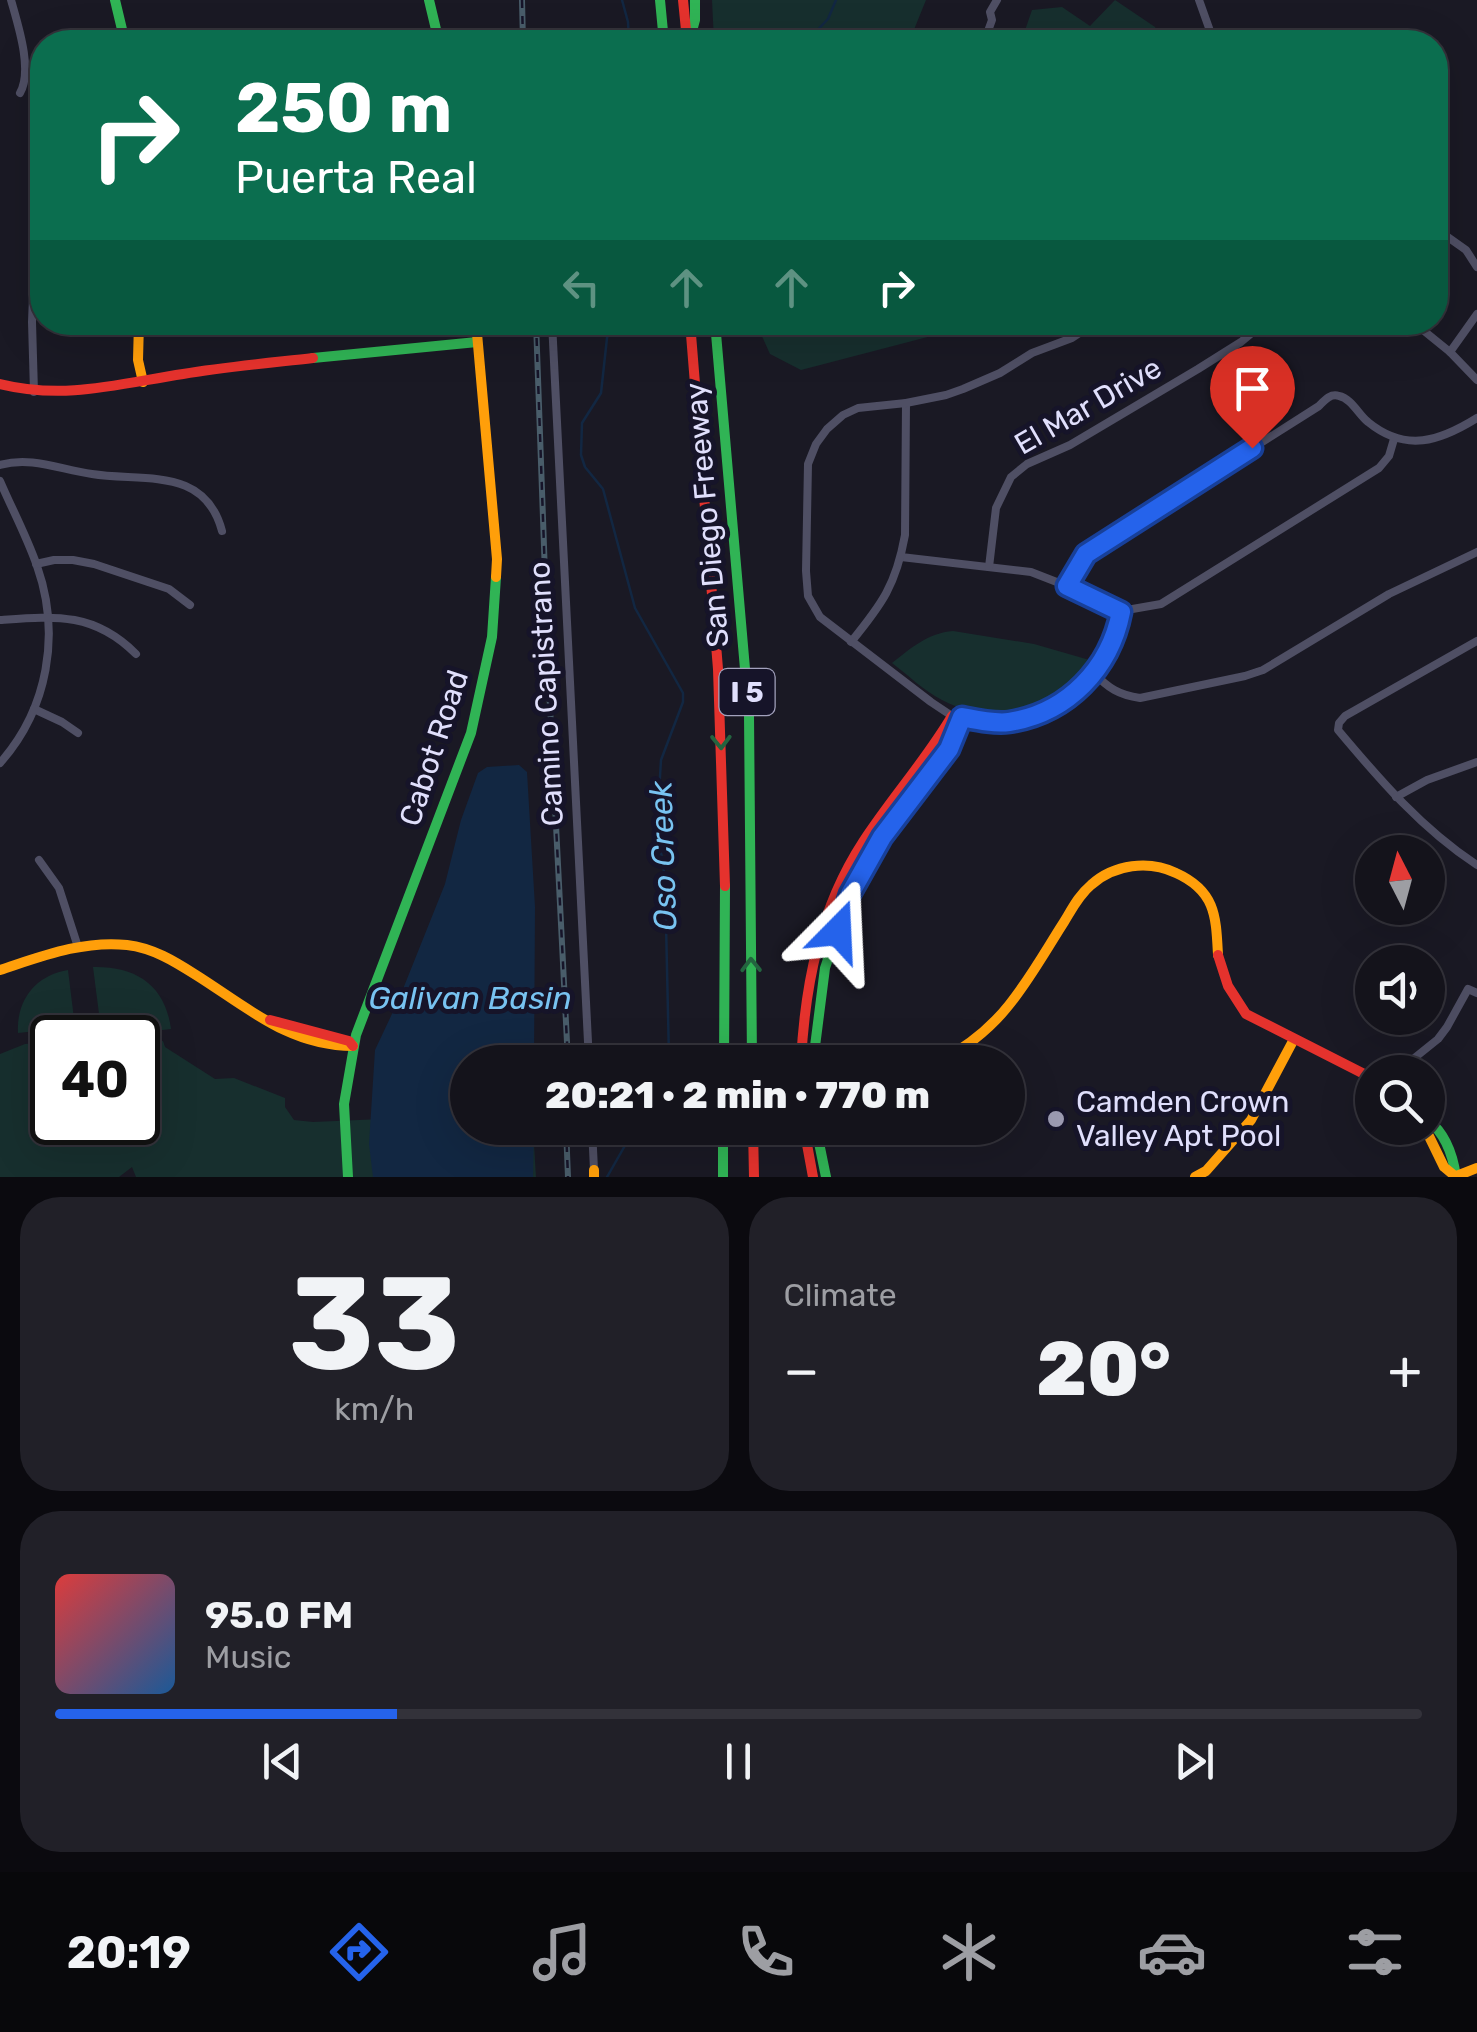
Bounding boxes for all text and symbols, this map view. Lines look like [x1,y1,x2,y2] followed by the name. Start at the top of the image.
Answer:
[235,67,452,150] text: 250 m
[70,70,200,200] icon: right
[235,151,477,204] text: Puerta Real
[554,260,609,315] icon: left
[659,260,714,315] icon: ahead
[764,260,819,315] icon: ahead
[869,260,924,315] icon: right
[1210,346,1295,449] pin
[1008,350,1168,462] street label: El Mar Drive
[1225,361,1280,416] icon: arrive
[677,381,737,649] street label: San Diego Freeway
[521,561,571,827] street label: Camino Capistrano
[392,666,476,830] street label: Cabot Road
[720,669,774,715] road number: I 5
[711,735,732,751] one-way arrow
[641,780,685,932] water label: Oso Creek
[1355,835,1445,925] north arrow
[1355,835,1445,1145] map controls
[786,879,890,983] position arrow
[1355,945,1445,1035] button: sound
[740,957,761,973] one-way arrow
[368,979,572,1017] water label: Galivan Basin
[30,1015,160,1145] speed limit sign: 40
[1355,1055,1445,1145] button: search
[545,1072,930,1118] text: 20:21 · 2 min · 770 m
[1076,1084,1290,1154] place label: Camden Crown Valley Apt Pool
[1045,1108,1067,1130] marker: Camden Crown Valley Apt Pool
[289,1247,460,1402] text: 33
[784,1276,897,1314] text: Climate
[1036,1325,1171,1414] text: 20°
[784,1338,819,1403] text: −
[1388,1338,1422,1403] text: +
[334,1390,414,1428] text: km/h
[205,1592,353,1638] text: 95.0 FM
[205,1638,291,1676] text: Music
[255,1734,310,1789] icon: previous
[711,1734,766,1789] icon: pause
[1167,1734,1222,1789] icon: next
[324,1917,394,1987] icon: directions
[527,1917,597,1987] icon: music
[731,1917,801,1987] icon: phone
[934,1917,1004,1987] icon: climate
[1137,1917,1207,1987] icon: car
[1340,1917,1410,1987] icon: filters
[67,1926,191,1979] text: 20:19

